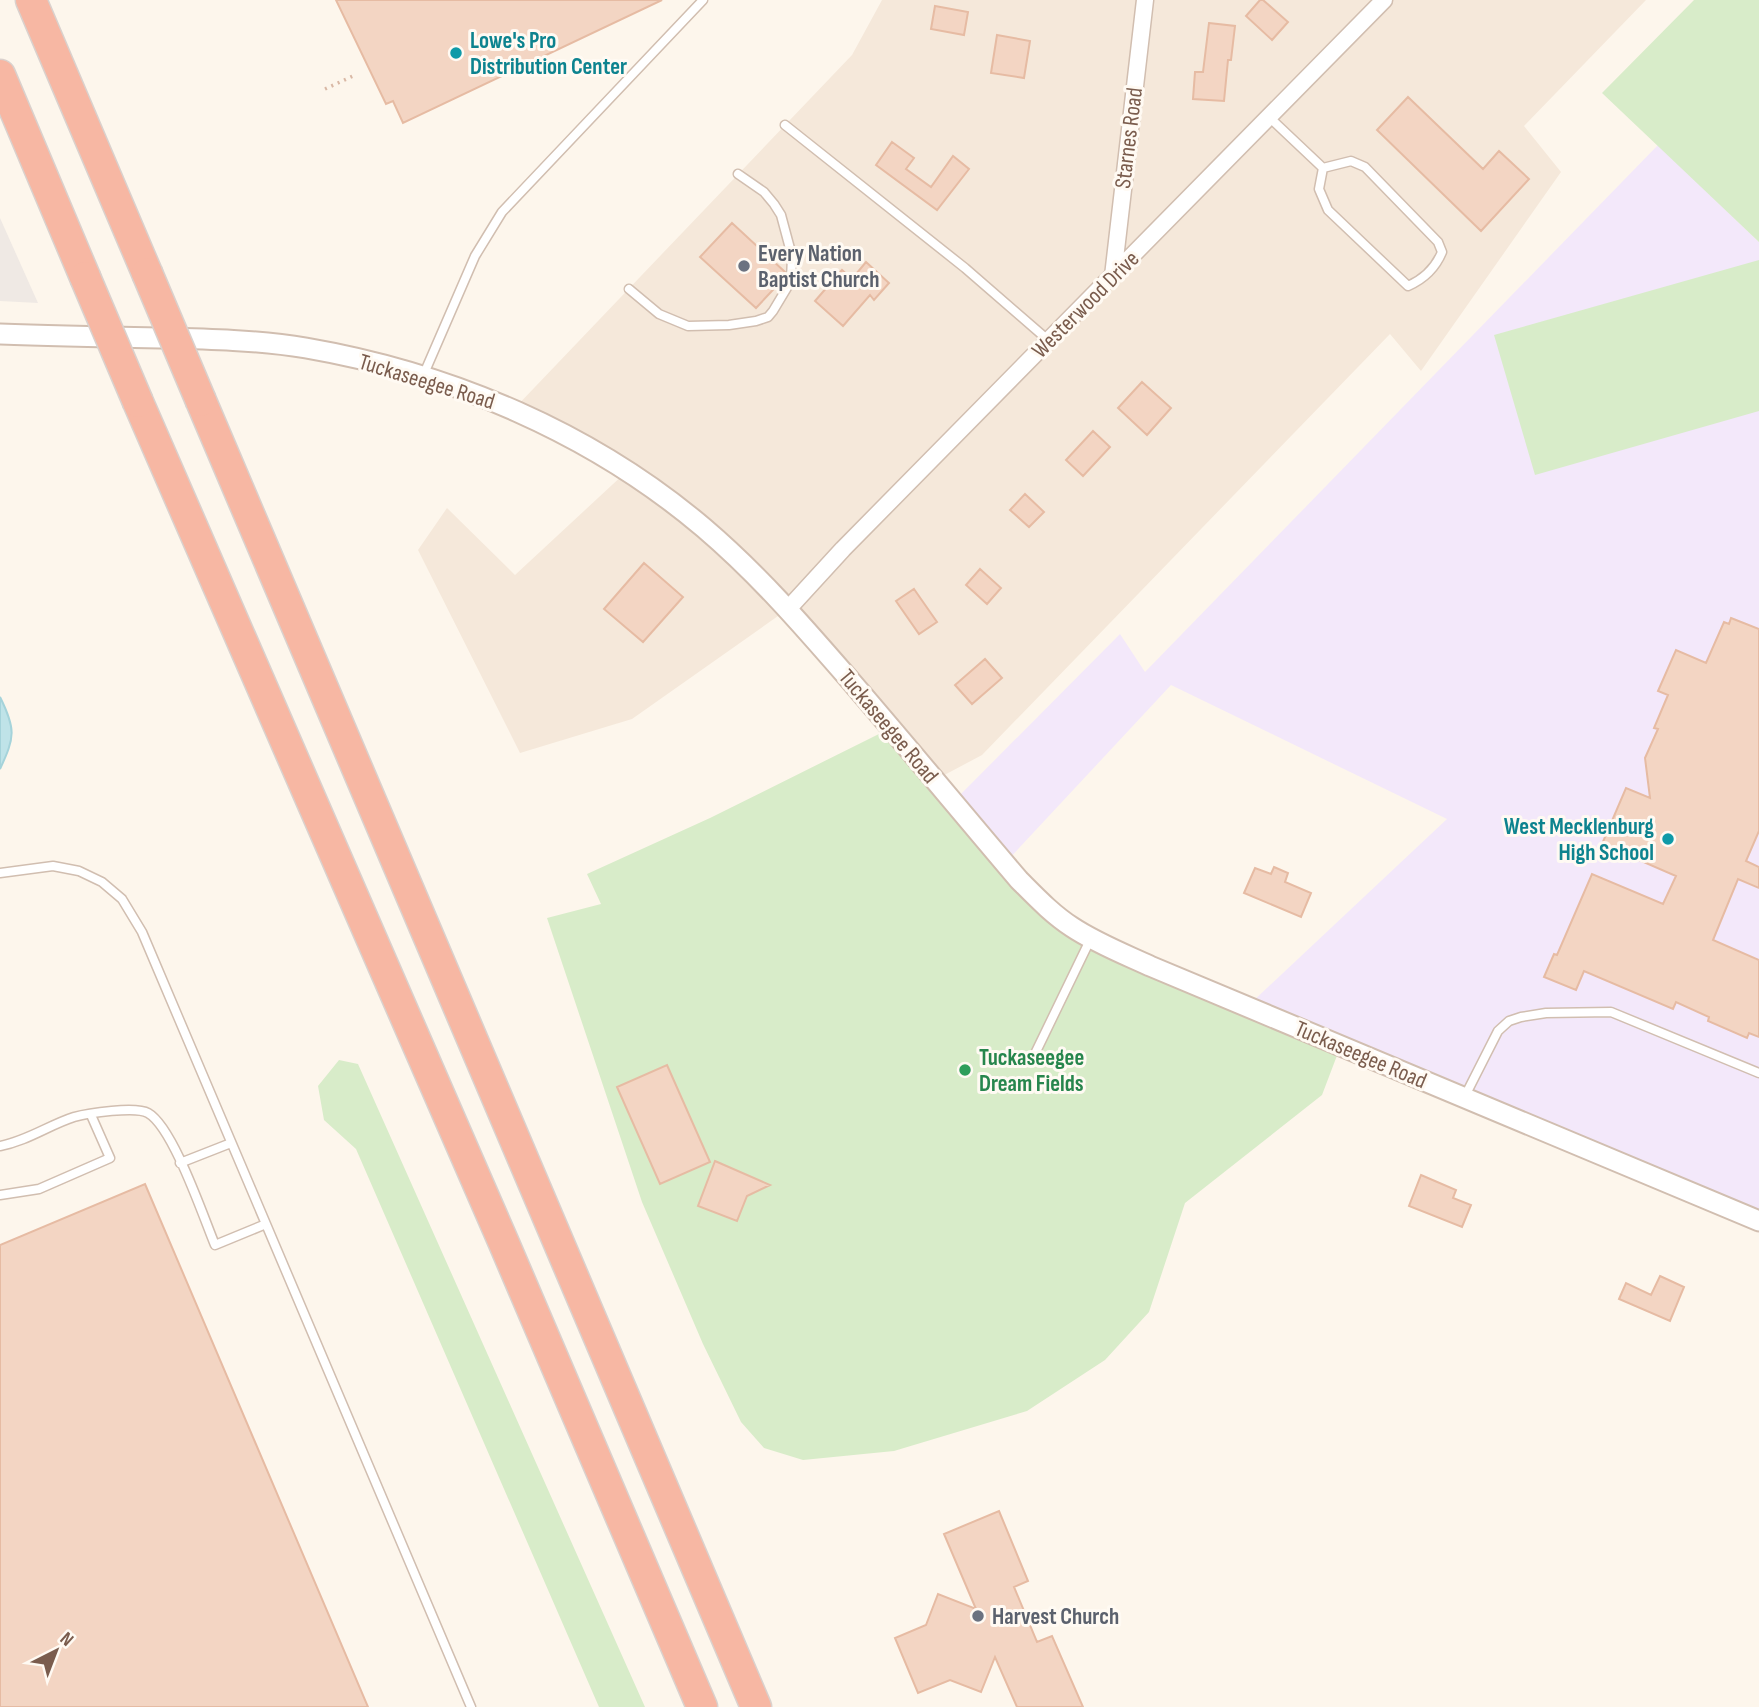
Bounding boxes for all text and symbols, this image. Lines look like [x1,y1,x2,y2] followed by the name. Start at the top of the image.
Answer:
[470,27,627,81] place label: Lowe's Pro Distribution Center
[448,45,464,61] marker: Lowe's Pro Distribution Center
[1109,86,1149,190] street label: Starnes Road
[758,240,880,294] place label: Every Nation Baptist Church
[1026,245,1145,364] street label: Westerwood Drive
[736,258,752,274] marker: Every Nation Baptist Church
[355,348,498,416] street label: Tuckaseegee Road
[832,664,944,789] street label: Tuckaseegee Road
[1504,813,1654,867] place label: West Mecklenburg High School
[1660,831,1676,847] marker: West Mecklenburg High School
[1290,1015,1431,1095] street label: Tuckaseegee Road
[979,1044,1084,1098] place label: Tuckaseegee Dream Fields
[957,1062,973,1078] marker: Tuckaseegee Dream Fields
[992,1603,1119,1631] place label: Harvest Church
[970,1608,986,1624] marker: Harvest Church
[21,1616,91,1686] north arrow
[55,1628,78,1651] text: N

